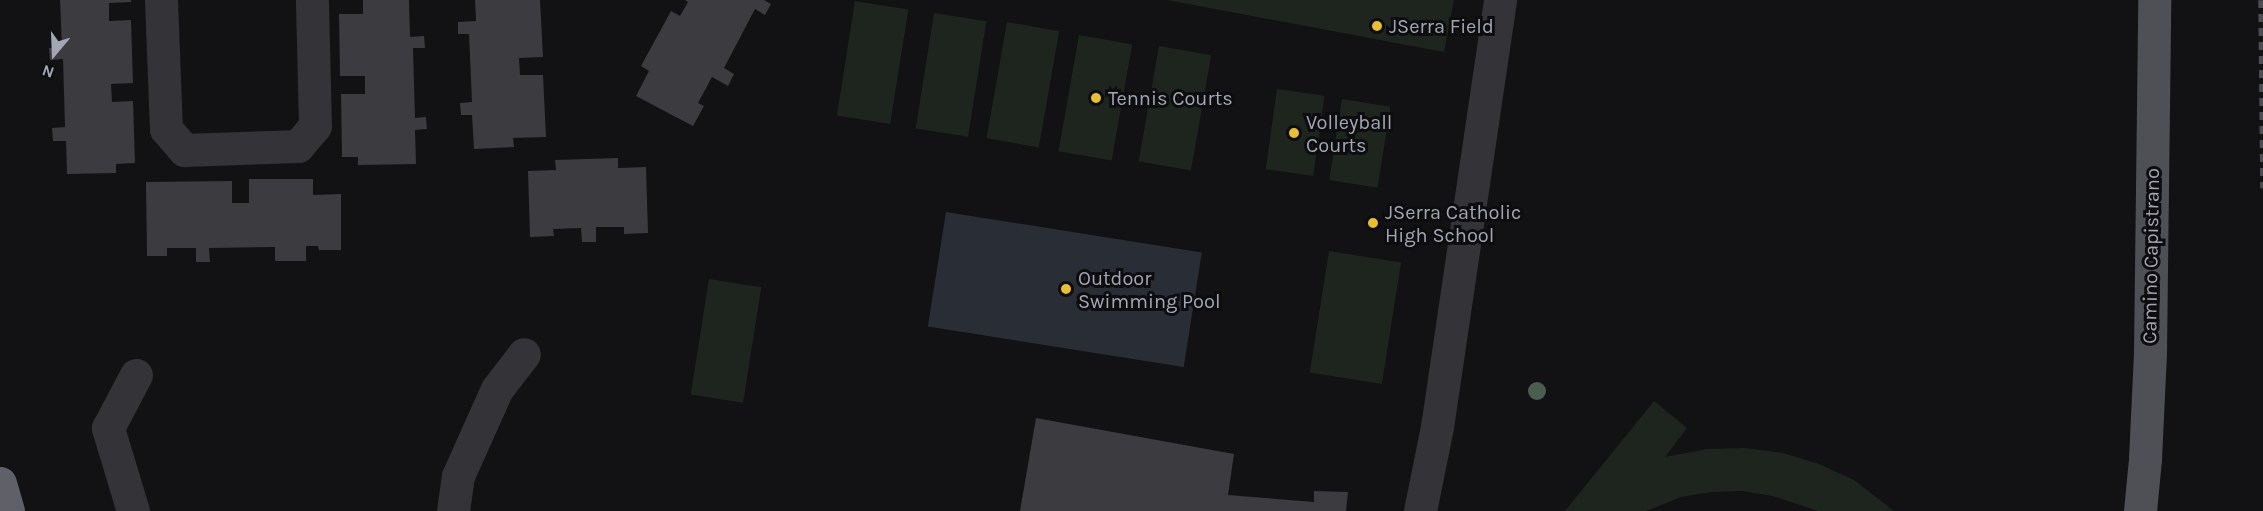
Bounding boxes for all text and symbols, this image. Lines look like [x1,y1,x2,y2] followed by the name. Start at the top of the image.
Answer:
[1389,14,1494,38] place label: JSerra Field
[1370,19,1384,33] marker: JSerra Field
[24,24,84,84] north arrow
[39,61,57,82] text: N
[1108,86,1233,110] place label: Tennis Courts
[1089,91,1103,105] marker: Tennis Courts
[1306,110,1392,157] place label: Volleyball Courts
[1287,126,1301,140] marker: Volleyball Courts
[2137,168,2165,344] street label: Camino Capistrano
[1385,200,1521,247] place label: JSerra Catholic High School
[1366,216,1380,230] marker: JSerra Catholic High School
[1078,266,1221,313] place label: Outdoor Swimming Pool
[1059,282,1073,296] marker: Outdoor Swimming Pool

